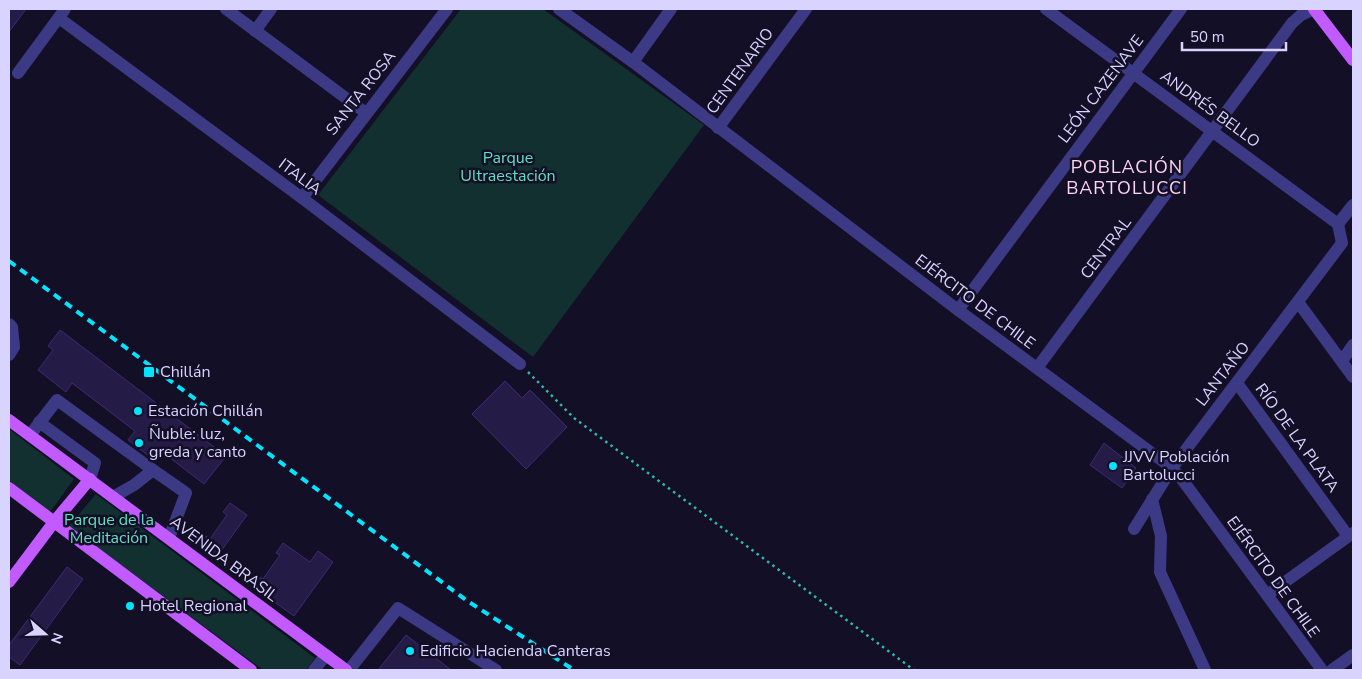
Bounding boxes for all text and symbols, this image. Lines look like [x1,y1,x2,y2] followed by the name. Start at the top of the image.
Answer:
[1182,20,1286,52] scale bar
[701,23,779,119] street label: CENTENARIO
[1190,27,1225,47] text: 50 m
[1053,30,1149,148] street label: LEÓN CAZENAVE
[321,46,401,140] street label: SANTA ROSA
[1156,65,1264,153] street label: ANDRÉS BELLO
[460,147,556,187] park label: Parque Ultraestación
[274,154,326,201] street label: ITALIA
[1066,155,1188,200] district label: POBLACIÓN BARTOLUCCI
[1075,212,1137,284] street label: CENTRAL
[910,250,1040,354] street label: EJÉRCITO DE CHILE
[1191,337,1255,411] street label: LANTAÑO
[160,361,211,383] place label: Chillán
[142,365,156,379] marker: Chillán
[1250,379,1344,497] street label: RÍO DE LA PLATA
[148,400,263,422] place label: Estación Chillán
[132,405,144,417] marker: Estación Chillán
[149,423,246,463] place label: Ñuble: luz, greda y canto
[133,437,145,449] marker: Ñuble: luz, greda y canto
[1122,446,1230,486] place label: JJVV Población Bartolucci
[1107,460,1119,472] marker: JJVV Población Bartolucci
[64,509,154,549] park label: Parque de la Meditación
[165,511,283,607] street label: AVENIDA BRASIL
[1221,512,1325,642] street label: EJÉRCITO DE CHILE
[140,595,247,617] place label: Hotel Regional
[124,600,136,612] marker: Hotel Regional
[20,609,70,659] north arrow
[46,630,67,646] text: N
[420,640,611,662] place label: Edificio Hacienda Canteras
[404,645,416,657] marker: Edificio Hacienda Canteras

